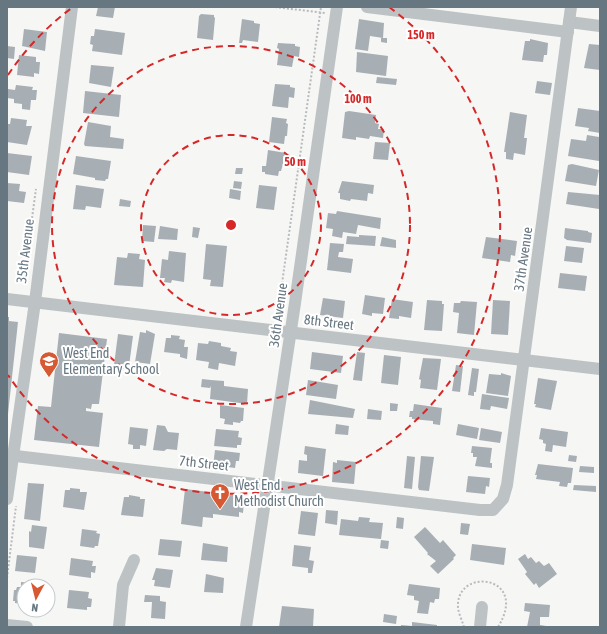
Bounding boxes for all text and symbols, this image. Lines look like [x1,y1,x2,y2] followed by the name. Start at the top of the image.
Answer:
[407,28,435,42] text: 150 m
[344,92,372,106] text: 100 m
[284,155,306,169] text: 50 m
[13,218,37,284] street label: 35th Avenue
[224,218,238,232] centre of rings
[511,226,535,292] street label: 37th Avenue
[266,282,290,348] street label: 36th Avenue
[303,311,355,333] street label: 8th Street
[63,345,159,377] place label: West End Elementary School
[38,350,60,378] school or university icon: West End Elementary School
[178,452,230,474] street label: 7th Street
[234,477,324,509] place label: West End Methodist Church
[209,482,231,510] church icon: West End Methodist Church
[16,578,56,618] north arrow
[31,602,39,614] text: N

